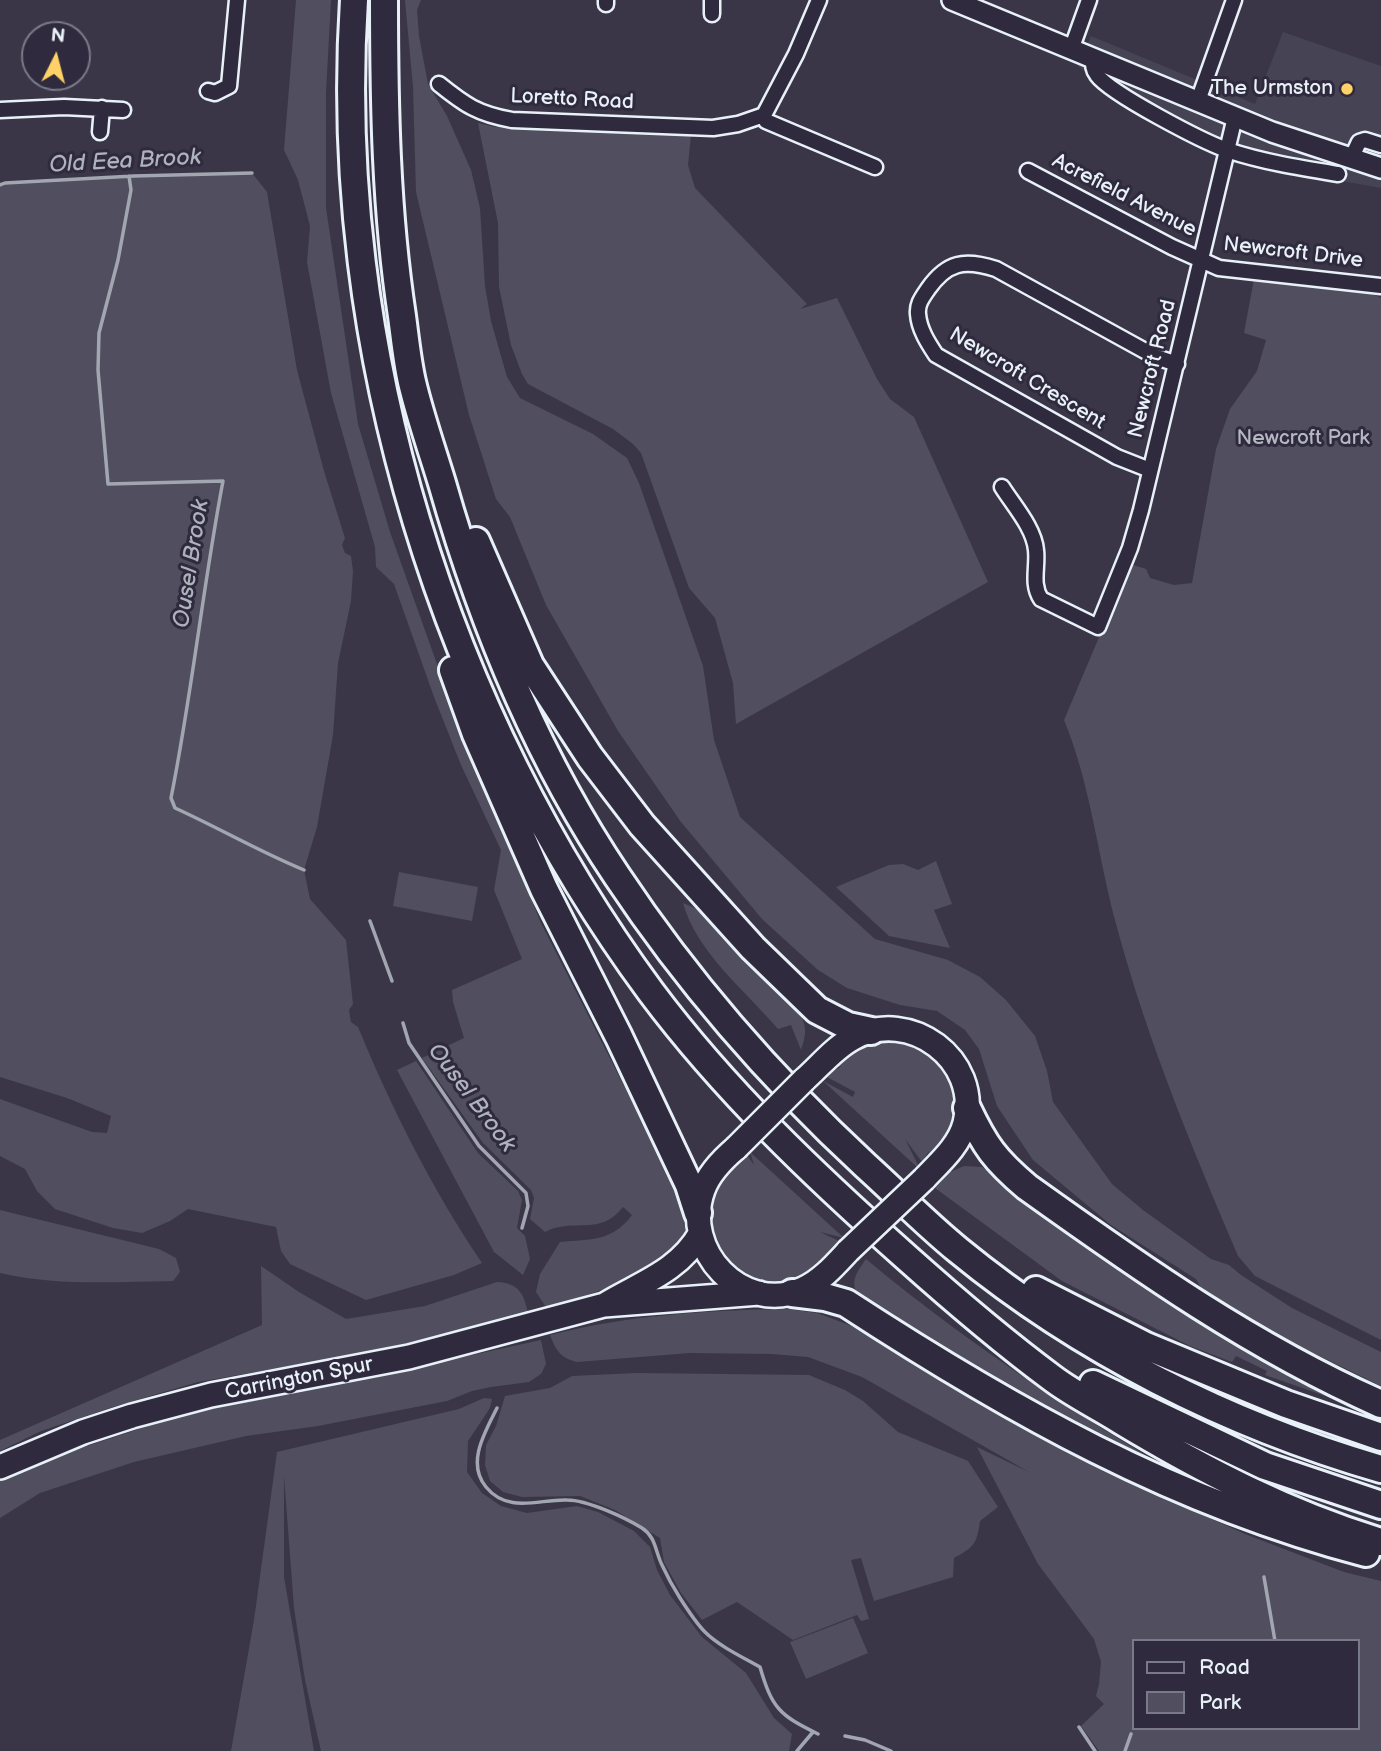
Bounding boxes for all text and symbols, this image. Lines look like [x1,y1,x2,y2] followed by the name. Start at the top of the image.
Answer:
[21,21,91,91] north arrow
[50,24,66,49] text: N
[1211,76,1333,102] place label: The Urmston
[1339,81,1355,97] marker: The Urmston
[510,84,634,116] street label: Loretto Road
[48,144,202,180] water label: Old Eea Brook
[1048,149,1200,243] street label: Acrefield Avenue
[1222,232,1364,274] street label: Newcroft Drive
[1124,297,1182,441] street label: Newcroft Road
[944,322,1110,436] street label: Newcroft Crescent
[1236,426,1370,452] park label: Newcroft Park
[168,498,216,630] water label: Ousel Brook
[421,1038,521,1158] water label: Ousel Brook
[223,1352,375,1406] street label: Carrington Spur
[1132,1639,1360,1730] legend
[1199,1655,1250,1680] text: Road
[1199,1690,1241,1715] text: Park

